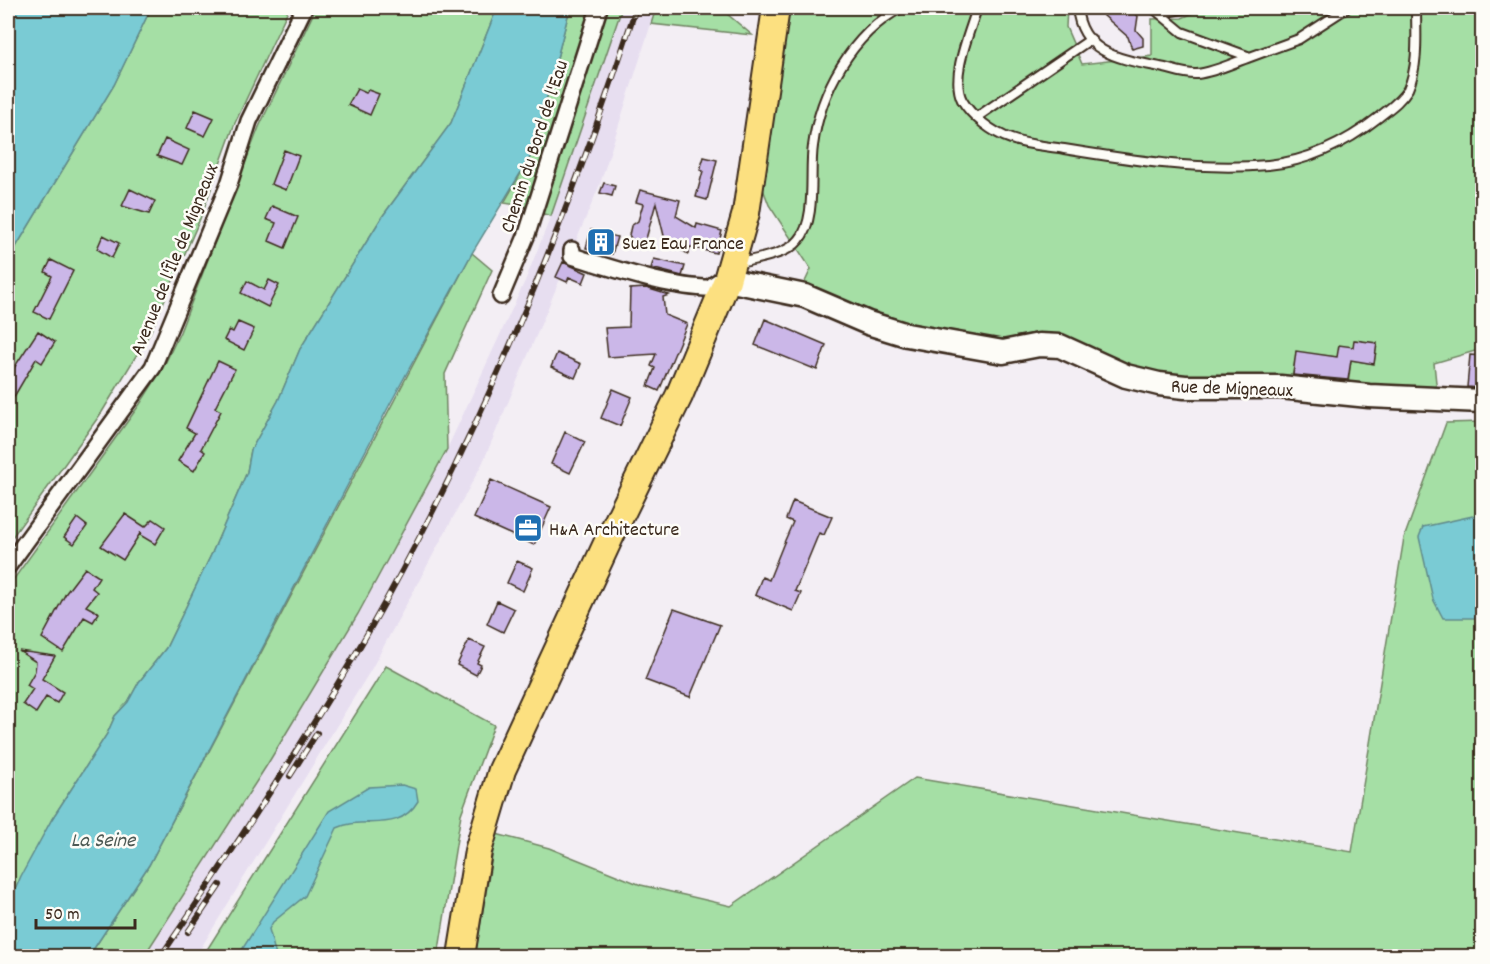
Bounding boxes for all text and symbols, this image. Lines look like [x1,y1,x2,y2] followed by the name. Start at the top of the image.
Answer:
[495,57,577,237] street label: Chemin du Bord de l'Eau
[124,159,227,360] street label: Avenue de l'Île de Migneaux
[585,226,617,258] building icon: Suez Eau France
[622,231,744,259] place label: Suez Eau France
[1170,374,1294,406] street label: Rue de Migneaux
[512,512,544,544] office icon: H&A Architecture
[549,517,679,545] place label: H&A Architecture
[71,827,137,857] water label: La Seine
[36,892,135,930] scale bar
[45,903,80,928] text: 50 m

